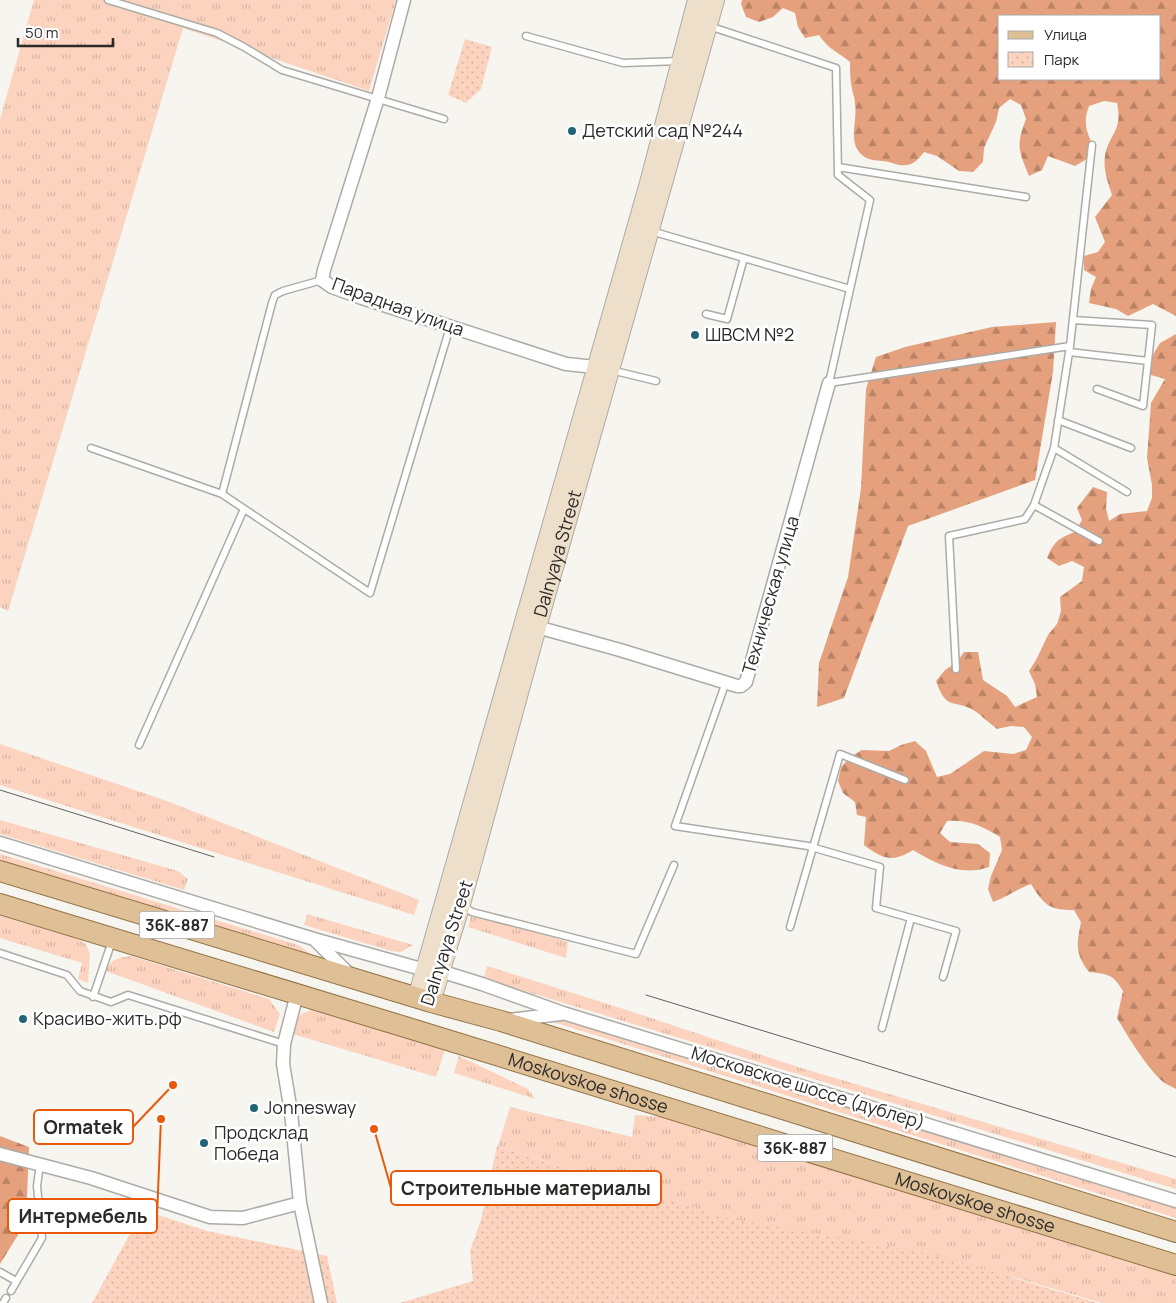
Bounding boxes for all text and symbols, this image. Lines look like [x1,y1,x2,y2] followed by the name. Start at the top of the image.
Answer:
[18,15,112,47] scale bar
[998,15,1161,80] legend
[25,22,59,43] text: 50 m
[1044,24,1087,45] text: Улица
[1044,49,1080,70] text: Парк
[582,118,743,142] place label: Детский сад №244
[566,125,578,137] marker: Детский сад №244
[329,271,468,341] street label: Парадная улица
[705,322,794,346] place label: ШВСМ №2
[689,329,701,341] marker: ШВСМ №2
[527,487,586,620] street label: Dalnyaya Street
[736,513,804,677] street label: Техническая улица
[414,877,478,1009] street label: Dalnyaya Street
[140,912,214,938] road number: 36К-887
[33,1006,182,1030] place label: Красиво-жить.рф
[17,1013,29,1025] marker: Красиво-жить.рф
[688,1040,928,1134] street label: Московское шоссе (дублер)
[506,1047,671,1119] street label: Moskovskoe shosse
[264,1095,357,1119] place label: Jonnesway
[248,1102,260,1114] marker: Jonnesway
[34,1110,133,1144] callout: Ormatek
[43,1114,123,1140] text: Ormatek
[214,1120,309,1165] place label: Продсклад Победа
[758,1134,832,1162] road number: 36К-887
[198,1137,210,1149] marker: Продсклад Победа
[893,1166,1058,1238] street label: Moskovskoe shosse
[391,1171,661,1205] callout: Строительные материалы
[401,1175,651,1201] text: Строительные материалы
[8,1199,157,1233] callout: Интермебель
[18,1203,148,1229] text: Интермебель

